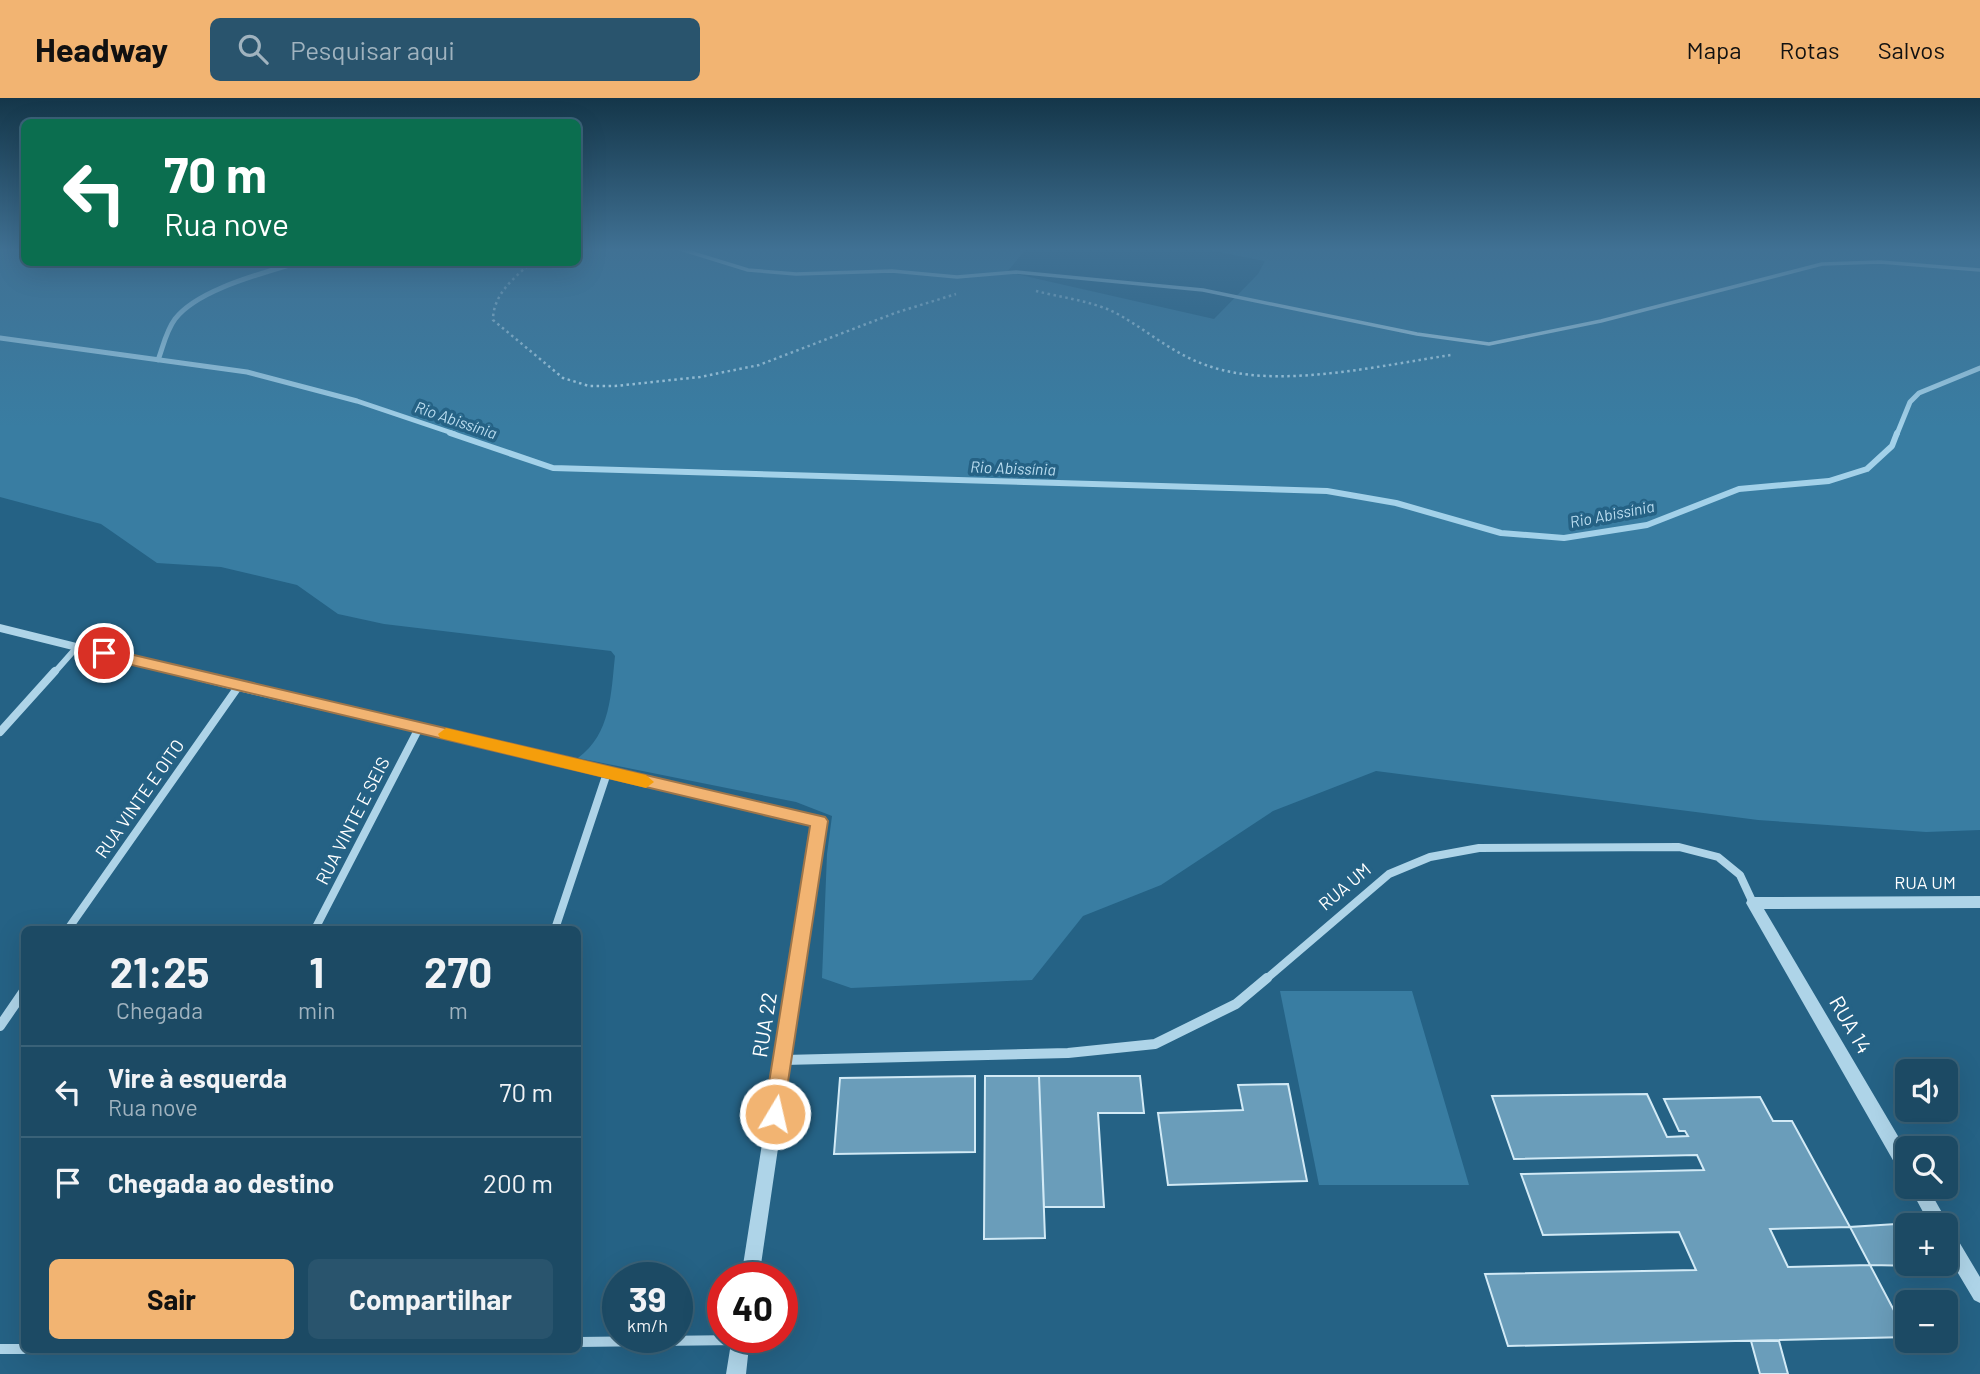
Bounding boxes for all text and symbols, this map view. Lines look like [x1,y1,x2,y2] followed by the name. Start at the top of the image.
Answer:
[210,18,700,81] search box
[35,29,168,69] text: Headway
[234,30,272,68] icon: search
[290,34,455,65] text: Pesquisar aqui
[1687,35,1742,64] text: Mapa
[1780,35,1840,64] text: Rotas
[1878,35,1945,64] text: Salvos
[164,144,267,203] text: 70 m
[49,147,140,238] icon: left
[164,204,289,242] text: Rua nove
[413,397,500,442] water label: Rio Abissínia
[970,457,1056,478] water label: Rio Abissínia
[1568,496,1656,531] water label: Rio Abissínia
[74,623,134,683] pin
[85,634,123,672] icon: arrive
[90,735,188,862] street label: RUA VINTE E OITO
[310,753,394,888] street label: RUA VINTE E SEIS
[1314,858,1375,914] street label: RUA UM
[1894,871,1956,893] street label: RUA UM
[110,946,209,996] text: 21:25
[309,946,324,996] text: 1
[424,946,492,996] text: 270
[746,990,781,1059] street label: RUA 22
[1825,991,1878,1057] street label: RUA 14
[116,996,203,1024] text: Chegada
[298,996,335,1024] text: min
[449,996,468,1024] text: m
[1895,1059,1958,1353] map controls
[1895,1059,1958,1122] button: sound
[108,1062,287,1093] text: Vire à esquerda
[49,1073,87,1111] icon: left
[499,1076,553,1107] text: 70 m
[738,1077,812,1151] position arrow
[108,1093,198,1121] text: Rua nove
[1895,1136,1958,1199] button: search
[49,1164,87,1202] icon: arrive
[108,1167,334,1198] text: Chegada ao destino
[483,1167,553,1198] text: 200 m
[1895,1213,1958,1276] button: +
[49,1259,294,1339] button: Sair
[308,1259,553,1339] button: Compartilhar
[707,1262,798,1353] speed limit sign: 40
[629,1277,666,1319] text: 39
[1895,1290,1958,1353] button: −
[627,1314,668,1336] text: km/h

